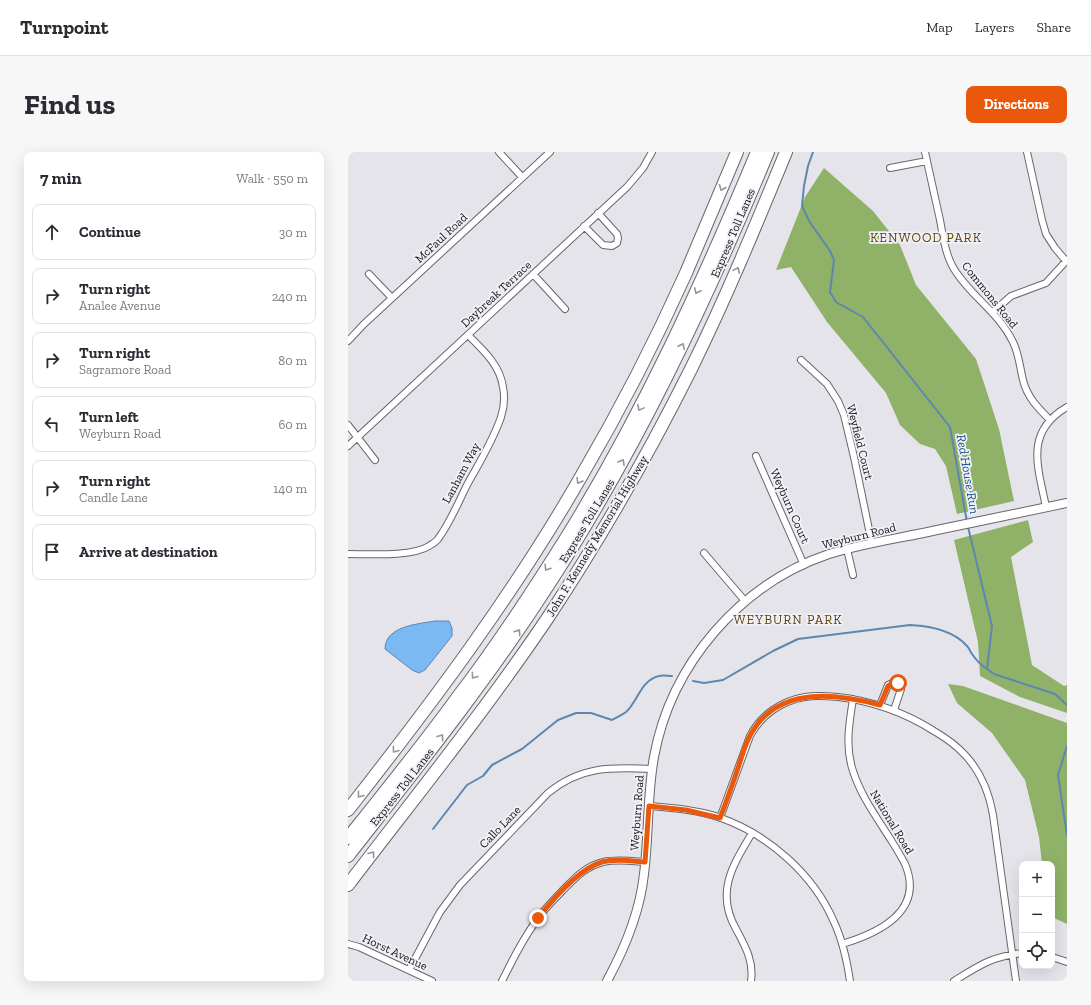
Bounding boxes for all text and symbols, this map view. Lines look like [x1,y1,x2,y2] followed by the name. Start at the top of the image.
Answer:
[20,16,108,39] text: Turnpoint
[926,19,953,36] text: Map
[975,19,1014,36] text: Layers
[1036,19,1071,36] text: Share
[966,86,1067,123] button: Directions
[24,88,115,121] text: Find us
[40,168,82,188] text: 7 min
[236,171,308,186] text: Walk · 550 m
[718,184,726,191] one-way arrow
[708,186,758,280] street label: Express Toll Lanes
[412,210,470,266] street label: McFaul Road
[41,221,63,243] icon: ahead
[79,223,141,241] text: Continue
[279,225,307,240] text: 30 m
[870,230,982,245] district label: KENWOOD PARK
[458,258,534,330] street label: Daybreak Terrace
[959,259,1021,331] street label: Commons Road
[732,266,740,274] one-way arrow
[79,280,150,298] text: Turn right
[41,285,63,307] icon: right
[694,286,702,294] one-way arrow
[272,289,307,304] text: 240 m
[79,298,161,313] text: Analee Avenue
[677,343,685,351] one-way arrow
[79,344,150,362] text: Turn right
[41,349,63,371] icon: right
[278,353,307,368] text: 80 m
[79,362,171,377] text: Sagramore Road
[637,403,645,411] one-way arrow
[844,403,876,482] street label: Weyfield Court
[79,408,139,426] text: Turn left
[41,413,63,435] icon: left
[278,417,307,432] text: 60 m
[79,426,161,441] text: Weyburn Road
[954,433,982,515] water label: Red House Run
[439,439,483,506] street label: Lanham Way
[543,452,651,619] street label: John F. Kennedy Memorial Highway
[618,458,625,466] one-way arrow
[767,467,813,546] street label: Weyburn Court
[79,472,150,490] text: Turn right
[556,476,618,566] street label: Express Toll Lanes
[41,477,63,499] icon: right
[576,477,583,484] one-way arrow
[273,481,307,496] text: 140 m
[79,490,148,505] text: Candle Lane
[821,520,898,552] street label: Weyburn Road
[41,541,63,563] icon: arrive
[79,543,218,561] text: Arrive at destination
[544,564,551,571] one-way arrow
[733,612,843,627] district label: WEYBURN PARK
[513,629,520,636] one-way arrow
[471,672,479,679] one-way arrow
[889,674,907,692] route start
[436,734,443,741] one-way arrow
[367,745,437,829] street label: Express Toll Lanes
[393,745,400,752] one-way arrow
[627,774,647,851] street label: Weyburn Road
[867,787,917,857] street label: National Road
[358,791,365,798] one-way arrow
[476,803,524,851] street label: Callo Lane
[367,851,374,858] one-way arrow
[1019,861,1055,969] map controls
[1019,861,1055,897] button: +
[1019,897,1055,933] button: −
[529,909,547,927] route end
[360,931,430,973] street label: Horst Avenue
[1019,933,1055,969] button: locate

